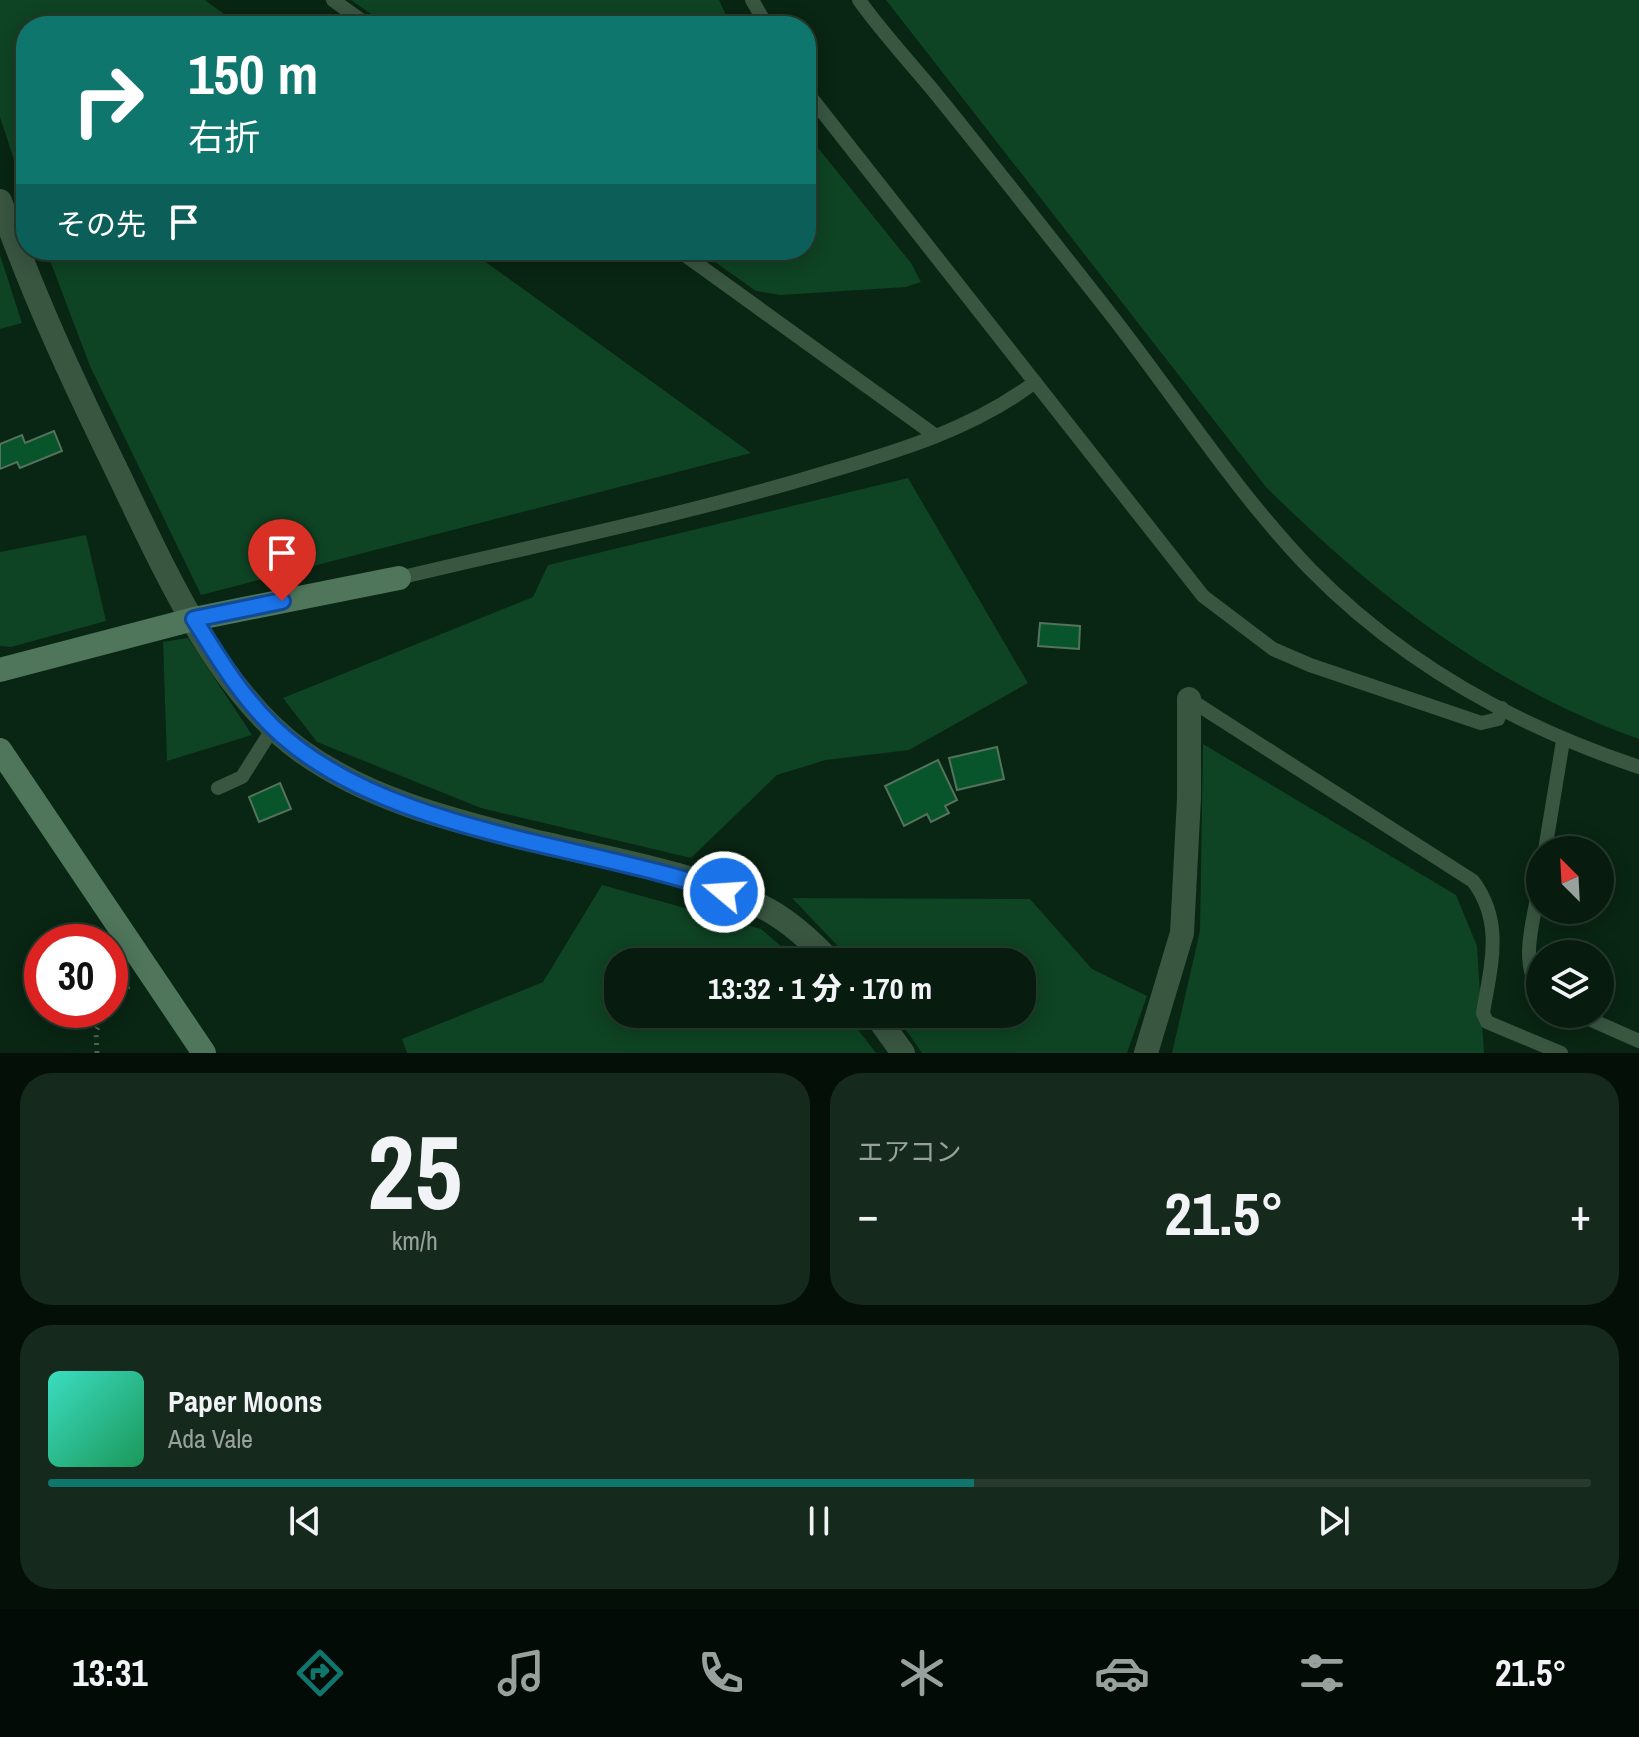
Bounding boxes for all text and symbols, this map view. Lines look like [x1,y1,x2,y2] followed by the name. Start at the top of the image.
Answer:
[188,36,318,111] text: 150 m
[56,48,160,152] icon: right
[188,113,260,161] text: 右折
[162,200,206,244] icon: arrive
[56,204,146,244] text: その先
[248,519,316,601] pin
[260,531,304,575] icon: arrive
[1526,836,1614,924] north arrow
[1526,836,1614,1028] map controls
[682,850,766,934] position arrow
[24,924,128,1028] speed limit sign: 30
[1526,940,1614,1028] button: layers
[708,968,932,1008] text: 13:32 · 1 分 · 170 m
[367,1101,462,1241] text: 25
[858,1134,962,1169] text: エアコン
[1164,1173,1284,1254] text: 21.5°
[858,1184,879,1244] text: −
[1570,1184,1591,1244] text: +
[392,1223,438,1258] text: km/h
[168,1381,322,1421] text: Paper Moons
[168,1421,253,1456] text: Ada Vale
[283,1499,327,1543] icon: previous
[797,1499,841,1543] icon: pause
[1312,1499,1356,1543] icon: next
[292,1645,348,1701] icon: directions
[493,1645,549,1701] icon: music
[693,1645,749,1701] icon: phone
[894,1645,950,1701] icon: climate
[1094,1645,1150,1701] icon: car
[1294,1645,1350,1701] icon: filters
[72,1649,148,1697] text: 13:31
[1495,1649,1567,1697] text: 21.5°

